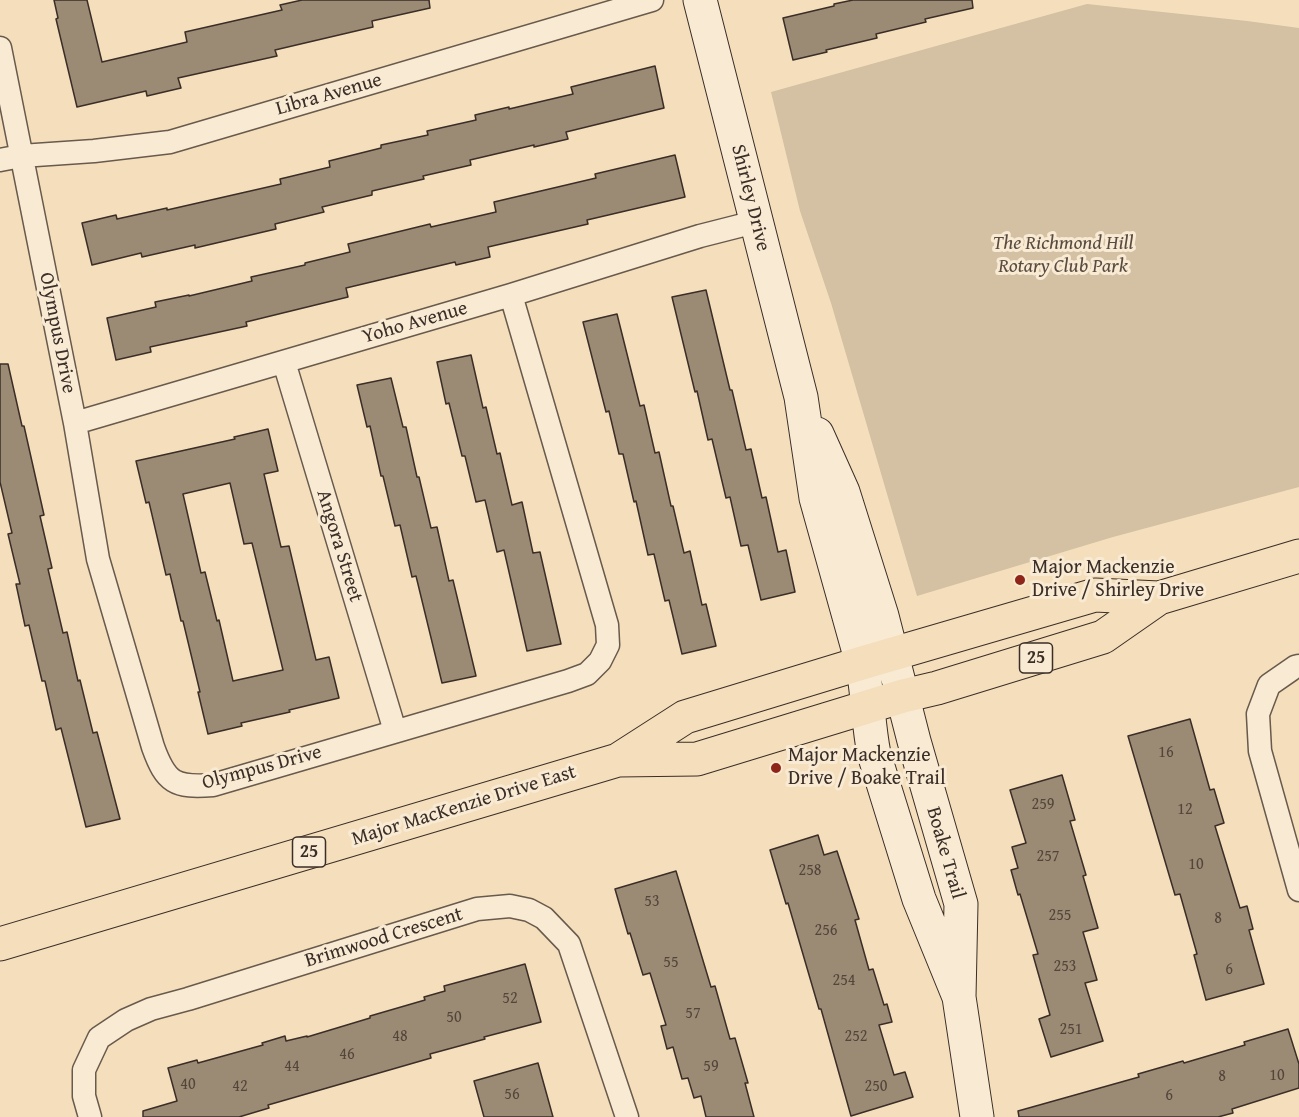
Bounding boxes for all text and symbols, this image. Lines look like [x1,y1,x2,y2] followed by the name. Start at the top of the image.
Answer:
[273,68,385,122] street label: Libra Avenue
[725,142,775,254] street label: Shirley Drive
[993,232,1133,279] park label: The Richmond Hill Rotary Club Park
[33,270,81,396] street label: Olympus Drive
[360,297,470,349] street label: Yoho Avenue
[311,487,367,605] street label: Angora Street
[1032,556,1204,603] place label: Major Mackenzie Drive / Shirley Drive
[1013,573,1027,587] marker: Major Mackenzie Drive / Shirley Drive
[1020,643,1052,673] road number: 25
[200,741,324,795] street label: Olympus Drive
[1158,743,1174,763] house number: 16
[788,744,946,791] place label: Major Mackenzie Drive / Boake Trail
[349,760,579,852] street label: Major MacKenzie Drive East
[769,761,783,775] marker: Major Mackenzie Drive / Boake Trail
[1031,795,1055,815] house number: 259
[1177,800,1193,820] house number: 12
[920,804,970,902] street label: Boake Trail
[292,837,326,867] road number: 25
[1036,847,1060,867] house number: 257
[1188,855,1204,875] house number: 10
[798,861,822,881] house number: 258
[644,892,660,912] house number: 53
[302,903,466,973] street label: Brimwood Crescent
[1048,906,1072,926] house number: 255
[1214,909,1222,929] house number: 8
[814,921,838,941] house number: 256
[663,953,679,973] house number: 55
[1053,957,1077,977] house number: 253
[1225,960,1233,980] house number: 6
[832,971,856,991] house number: 254
[502,989,518,1009] house number: 52
[685,1004,701,1024] house number: 57
[446,1008,462,1028] house number: 50
[1059,1020,1083,1040] house number: 251
[392,1027,408,1047] house number: 48
[844,1027,868,1047] house number: 252
[339,1045,355,1065] house number: 46
[284,1057,300,1077] house number: 44
[703,1057,719,1077] house number: 59
[1269,1066,1285,1086] house number: 10
[1218,1067,1226,1087] house number: 8
[180,1075,196,1095] house number: 40
[232,1077,248,1097] house number: 42
[864,1077,888,1097] house number: 250
[504,1085,520,1105] house number: 56
[1165,1086,1173,1106] house number: 6

